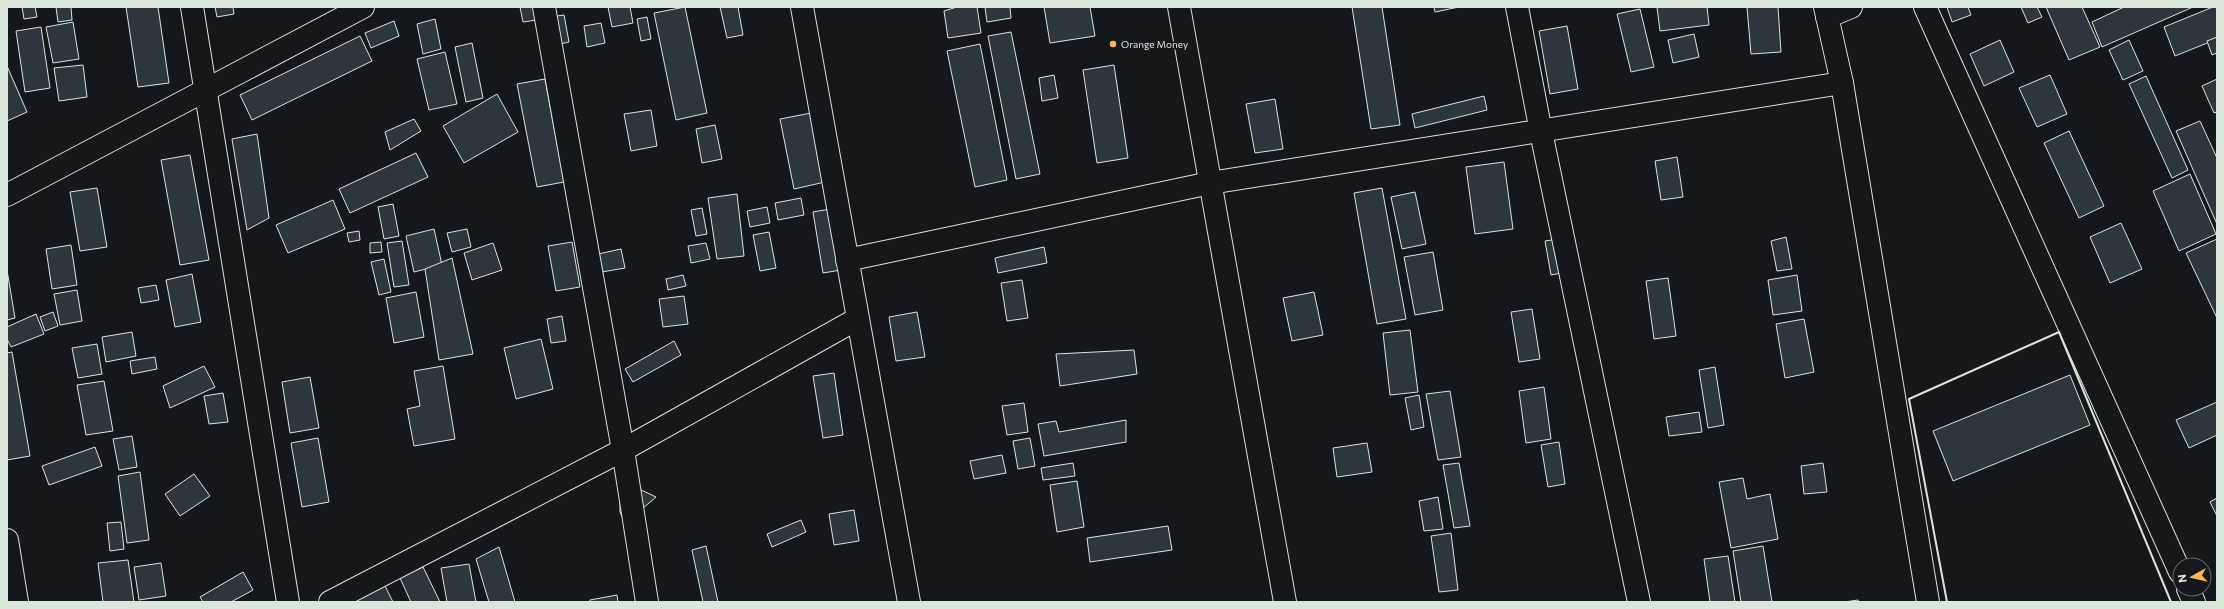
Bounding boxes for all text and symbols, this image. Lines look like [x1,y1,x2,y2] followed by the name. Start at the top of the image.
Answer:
[1121,38,1188,50] place label: Orange Money
[1108,39,1118,49] marker: Orange Money
[2172,557,2212,597] north arrow
[2175,573,2189,583] text: N

